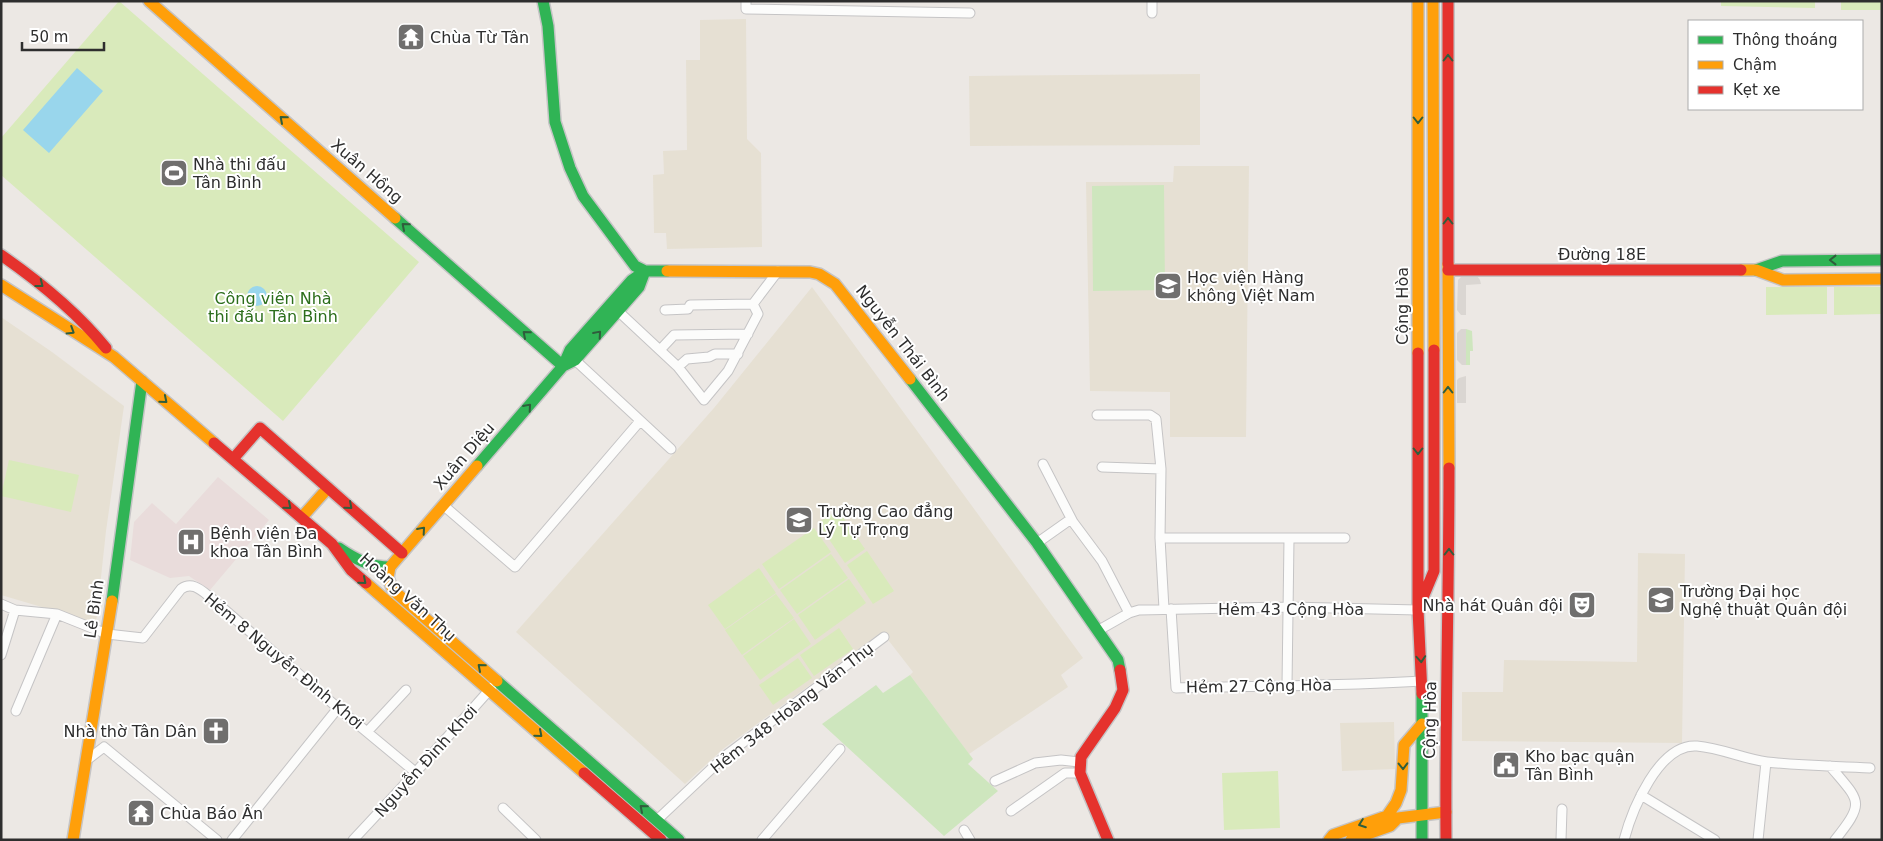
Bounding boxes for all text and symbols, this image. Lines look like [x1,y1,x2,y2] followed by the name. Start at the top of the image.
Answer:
[22,20,105,52] scale bar
[1688,20,1863,110] legend
[396,22,426,52] temple icon: Chùa Từ Tân
[30,28,68,46] text: 50 m
[430,28,529,47] place label: Chùa Từ Tân
[1732,31,1837,49] text: Thông thoáng
[1443,54,1453,62] one-way arrow
[1733,56,1777,74] text: Chậm
[1733,81,1780,99] text: Kẹt xe
[279,116,288,125] one-way arrow
[1413,116,1423,124] one-way arrow
[327,135,407,207] street label: Xuân Hồng
[192,155,286,192] place label: Nhà thi đấu Tân Bình
[159,158,189,188] sports icon: Nhà thi đấu Tân Bình
[1443,217,1453,224] one-way arrow
[401,223,410,232] one-way arrow
[1558,245,1646,264] street label: Đường 18E
[1829,255,1836,265] one-way arrow
[1393,267,1412,345] street label: Cộng Hòa
[1187,268,1315,305] place label: Học viện Hàng không Việt Nam
[1153,271,1183,301] school or university icon: Học viện Hàng không Việt Nam
[34,278,44,287] one-way arrow
[852,281,954,405] street label: Nguyễn Thái Bình
[208,289,338,326] park label: Công viên Nhà thi đấu Tân Bình
[66,325,75,334] one-way arrow
[593,330,602,339] one-way arrow
[523,331,532,340] one-way arrow
[1443,385,1453,393] one-way arrow
[158,395,167,403] one-way arrow
[522,403,531,412] one-way arrow
[430,418,498,494] street label: Xuân Diệu
[1413,448,1423,455] one-way arrow
[282,500,291,509] one-way arrow
[344,500,353,509] one-way arrow
[817,502,953,539] place label: Trường Cao đẳng Lý Tự Trọng
[784,505,814,535] school or university icon: Trường Cao đẳng Lý Tự Trọng
[210,524,323,561] place label: Bệnh viện Đa khoa Tân Bình
[416,526,425,535] one-way arrow
[176,527,206,557] hospital icon: Bệnh viện Đa khoa Tân Bình
[1444,548,1454,556] one-way arrow
[356,549,460,645] street label: Hoàng Văn Thụ
[358,575,367,584] one-way arrow
[80,578,108,640] street label: Lê Bình
[1679,582,1847,619] place label: Trường Đại học Nghệ thuật Quân đội
[1646,585,1676,615] school or university icon: Trường Đại học Nghệ thuật Quân đội
[201,589,367,733] street label: Hẻm 8 Nguyễn Đình Khơi
[1567,590,1597,620] theatre icon: Nhà hát Quân đội
[1423,596,1563,615] place label: Nhà hát Quân đội
[1218,600,1364,619] street label: Hẻm 43 Cộng Hòa
[707,639,877,777] street label: Hẻm 348 Hoàng Văn Thụ
[1415,655,1426,663] one-way arrow
[477,663,486,672] one-way arrow
[1186,675,1332,697] street label: Hẻm 27 Cộng Hòa
[1420,681,1440,759] street label: Cộng Hòa
[371,701,481,821] street label: Nguyễn Đình Khơi
[201,716,231,746] church icon: Nhà thờ Tân Dân
[64,722,197,741] place label: Nhà thờ Tân Dân
[533,728,542,737] one-way arrow
[1524,747,1635,784] place label: Kho bạc quận Tân Bình
[1491,750,1521,780] public building icon: Kho bạc quận Tân Bình
[1398,762,1408,770] one-way arrow
[126,798,156,828] temple icon: Chùa Báo Ân
[160,804,263,823] place label: Chùa Báo Ân
[639,805,648,814] one-way arrow
[1359,818,1367,828] one-way arrow

